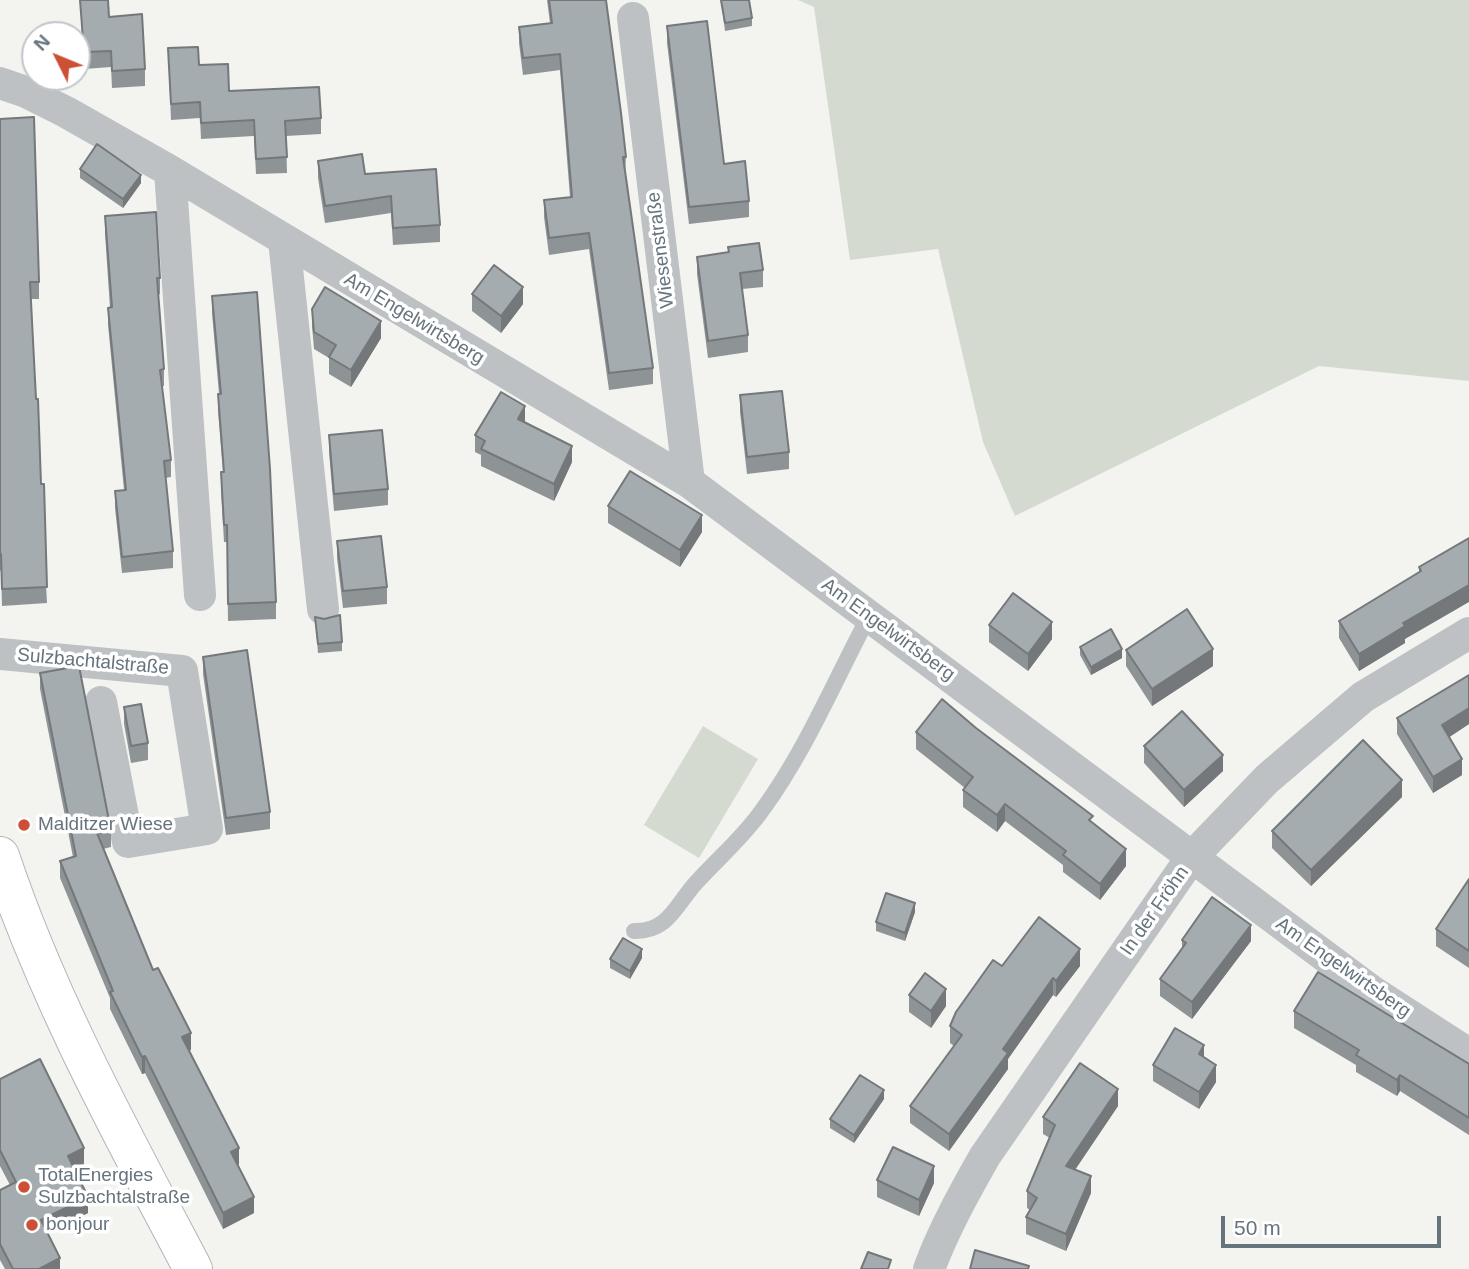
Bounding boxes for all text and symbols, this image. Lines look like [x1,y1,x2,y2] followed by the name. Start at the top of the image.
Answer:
[21,21,91,91] north arrow
[29,31,54,55] text: N
[643,190,679,310] street label: Wiesenstraße
[340,268,488,370] street label: Am Engelwirtsberg
[817,574,959,686] street label: Am Engelwirtsberg
[16,644,170,680] street label: Sulzbachtalstraße
[38,814,173,836] place label: Malditzer Wiese
[16,817,32,833] marker: Malditzer Wiese
[1116,862,1194,960] street label: In der Fröhn
[1271,913,1415,1023] street label: Am Engelwirtsberg
[38,1165,190,1209] place label: TotalEnergies Sulzbachtalstraße
[16,1179,32,1195] marker: TotalEnergies Sulzbachtalstraße
[1224,1202,1444,1246] scale bar
[46,1214,109,1236] place label: bonjour
[1234,1216,1281,1239] text: 50 m
[24,1217,40,1233] marker: bonjour

